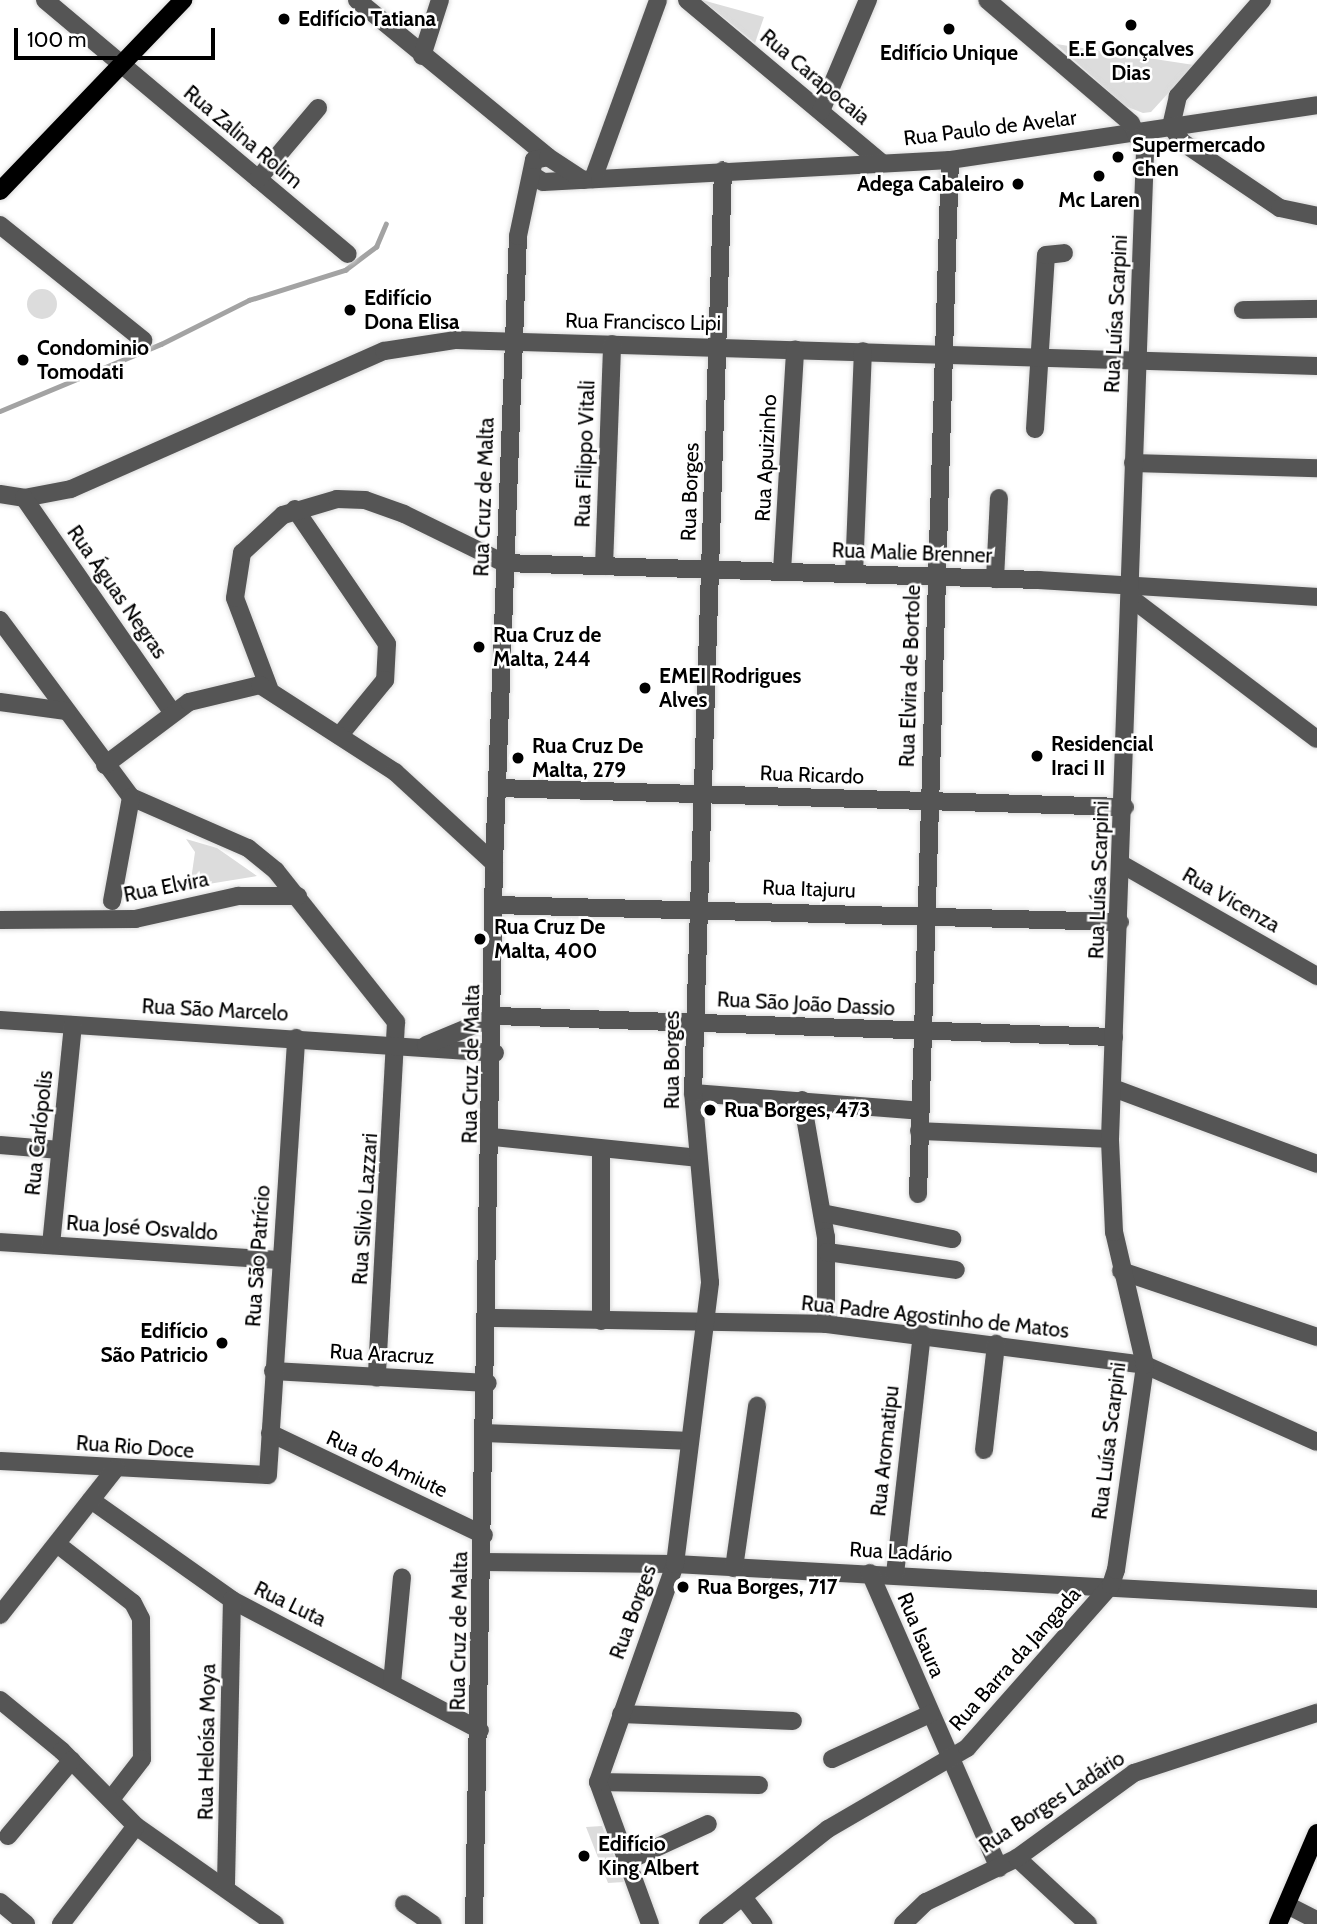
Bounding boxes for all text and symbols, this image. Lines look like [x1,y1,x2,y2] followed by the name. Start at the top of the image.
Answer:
[298,6,436,32] place label: Edifício Tatiana
[276,11,292,27] marker: Edifício Tatiana
[18,14,219,58] scale bar
[1123,17,1139,33] marker: E.E Gonçalves Dias
[941,21,957,37] marker: Edifício Unique
[755,24,875,130] street label: Rua Carapocaia
[27,27,86,52] text: 100 m
[1068,36,1194,86] place label: E.E Gonçalves Dias
[880,40,1018,66] place label: Edifício Unique
[179,80,307,194] street label: Rua Zalina Rolim
[902,105,1078,151] street label: Rua Paulo de Avelar
[1132,132,1265,182] place label: Supermercado Chen
[1110,149,1126,165] marker: Supermercado Chen
[1091,168,1107,184] marker: Mc Laren
[857,171,1004,197] place label: Adega Cabaleiro
[1010,176,1026,192] marker: Adega Cabaleiro
[1058,187,1140,213] place label: Mc Laren
[1099,234,1133,394] street label: Rua Luísa Scarpini
[364,285,460,335] place label: Edifício Dona Elisa
[342,302,358,318] marker: Edifício Dona Elisa
[565,308,721,336] street label: Rua Francisco Lipi
[37,335,149,385] place label: Condominio Tomodati
[15,352,31,368] marker: Condominio Tomodati
[570,380,600,528] street label: Rua Filippo Vitali
[750,394,782,522] street label: Rua Apuizinho
[469,417,499,577] street label: Rua Cruz de Malta
[676,442,704,542] street label: Rua Borges
[62,521,172,663] street label: Rua Águas Negras
[831,538,993,568] street label: Rua Malie Brenner
[894,584,926,768] street label: Rua Elvira de Bortole
[493,622,601,672] place label: Rua Cruz de Malta, 244
[471,639,487,655] marker: Rua Cruz de Malta, 244
[659,663,801,713] place label: EMEI Rodrigues Alves
[637,680,653,696] marker: EMEI Rodrigues Alves
[1051,731,1153,781] place label: Residencial Iraci II
[532,733,643,783] place label: Rua Cruz De Malta, 279
[1029,748,1045,764] marker: Residencial Iraci II
[510,750,526,766] marker: Rua Cruz De Malta, 279
[759,761,865,789] street label: Rua Ricardo
[1084,800,1114,960] street label: Rua Luísa Scarpini
[1178,862,1284,938] street label: Rua Vicenza
[121,866,211,908] street label: Rua Elvira
[762,875,856,903] street label: Rua Itajuru
[494,914,605,964] place label: Rua Cruz De Malta, 400
[472,931,488,947] marker: Rua Cruz De Malta, 400
[457,984,485,1144] street label: Rua Cruz de Malta
[716,987,896,1021] street label: Rua São João Dassio
[141,994,289,1026] street label: Rua São Marcelo
[659,1011,685,1109] street label: Rua Borges
[20,1069,58,1197] street label: Rua Carlópolis
[724,1097,870,1123] place label: Rua Borges, 473
[702,1102,718,1118] marker: Rua Borges, 473
[347,1132,383,1286] street label: Rua Silvio Lazzari
[240,1184,276,1328] street label: Rua São Patrício
[65,1210,219,1246] street label: Rua José Osvaldo
[800,1290,1070,1344] street label: Rua Padre Agostinho de Matos
[100,1318,208,1368] place label: Edifício São Patricio
[214,1335,230,1351] marker: Edifício São Patricio
[329,1339,435,1369] street label: Rua Aracruz
[1087,1361,1131,1521] street label: Rua Luísa Scarpini
[866,1384,904,1518] street label: Rua Aromatipu
[322,1425,452,1503] street label: Rua do Amiute
[75,1430,195,1464] street label: Rua Rio Doce
[849,1537,953,1567] street label: Rua Ladário
[445,1551,473,1711] street label: Rua Cruz de Malta
[604,1561,662,1663] street label: Rua Borges
[697,1574,838,1600] place label: Rua Borges, 717
[250,1576,330,1632] street label: Rua Luta
[675,1579,691,1595] marker: Rua Borges, 717
[944,1582,1086,1736] street label: Rua Barra da Jangada
[892,1589,950,1681] street label: Rua Isaura
[193,1664,221,1820] street label: Rua Heloísa Moya
[975,1746,1129,1858] street label: Rua Borges Ladário
[598,1831,699,1881] place label: Edifício King Albert
[576,1848,592,1864] marker: Edifício King Albert

